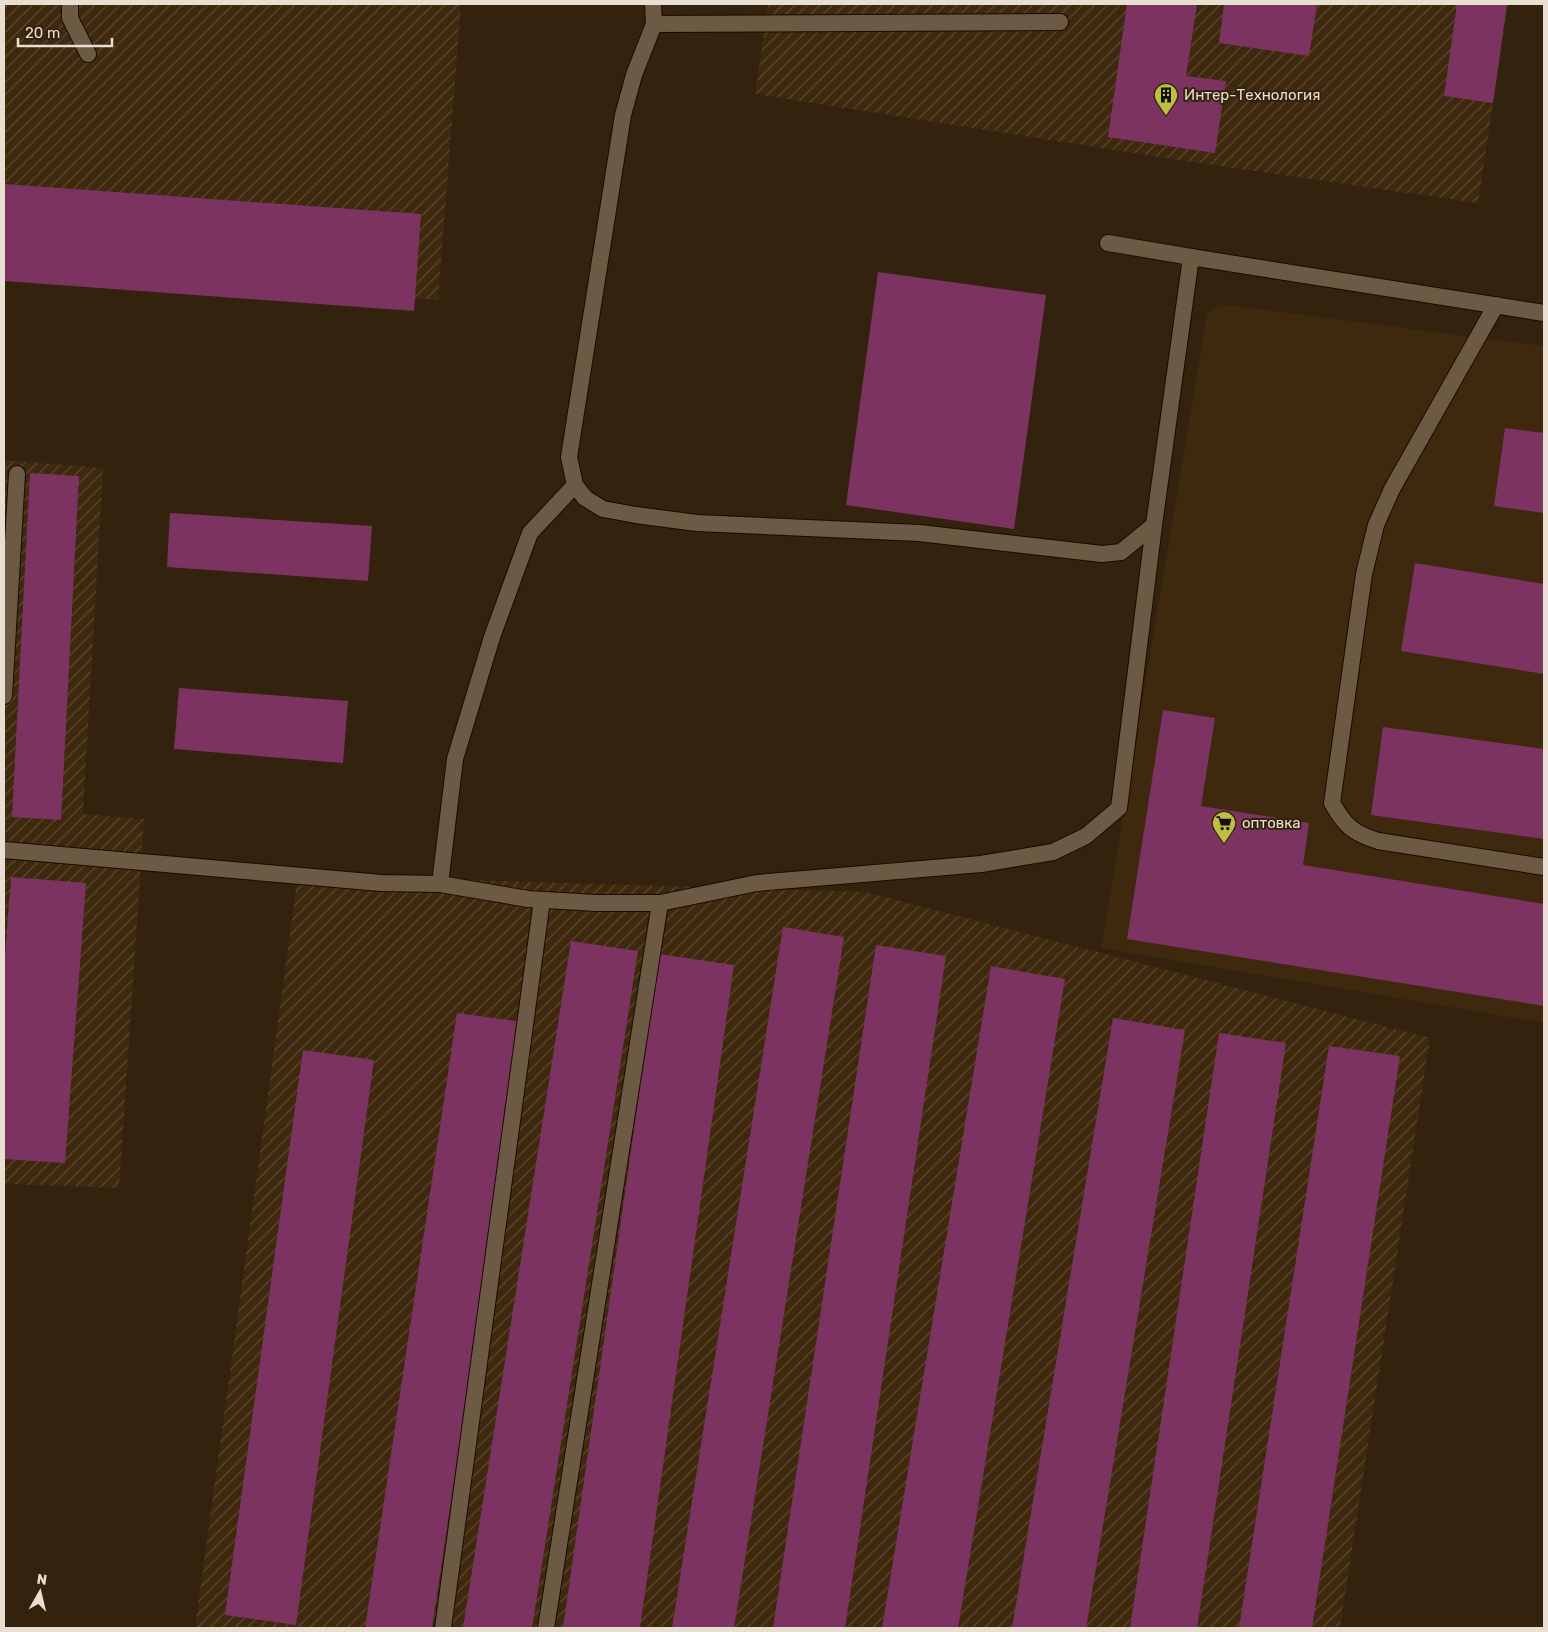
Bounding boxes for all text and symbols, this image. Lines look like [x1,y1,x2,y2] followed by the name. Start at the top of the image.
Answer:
[18,15,111,47] scale bar
[25,24,60,42] text: 20 m
[1153,82,1179,116] building icon: Интер-Технология
[1184,86,1320,104] place label: Интер-Технология
[1211,810,1237,844] supermarket icon: оптовка
[1242,814,1301,832] place label: оптовка
[15,1567,65,1617] north arrow
[36,1571,48,1589] text: N

